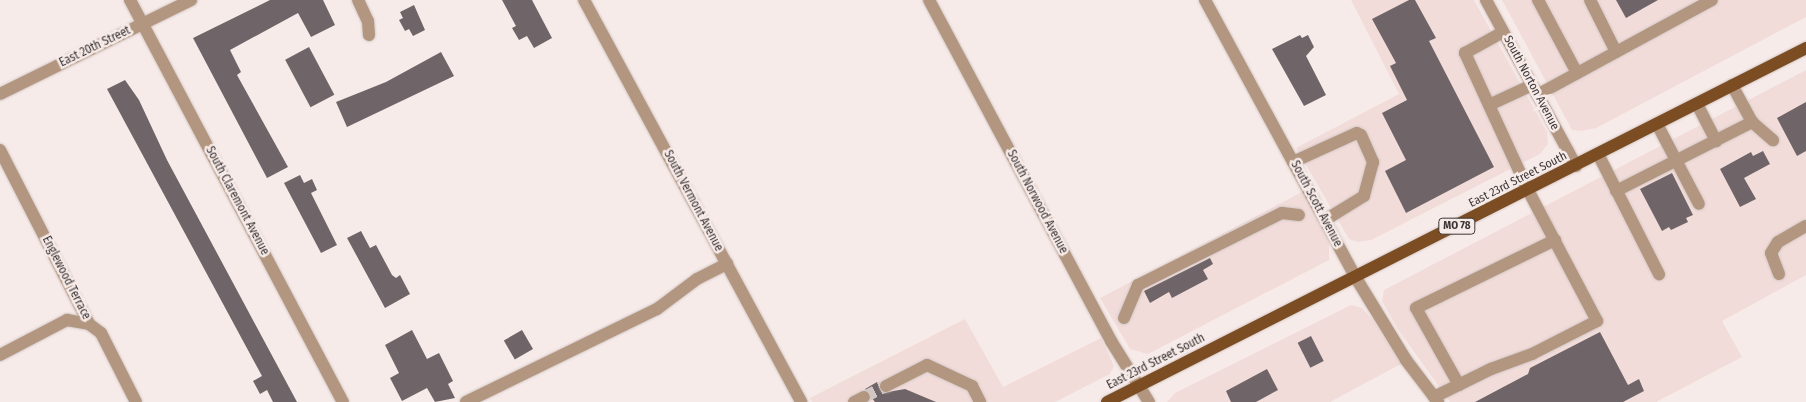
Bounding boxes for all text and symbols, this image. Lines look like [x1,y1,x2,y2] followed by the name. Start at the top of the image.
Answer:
[57,24,133,70] street label: East 20th Street
[1500,33,1562,133] street label: South Norton Avenue
[202,144,272,258] street label: South Claremont Avenue
[660,148,726,254] street label: South Vermont Avenue
[1004,148,1070,256] street label: South Norwood Avenue
[1467,149,1569,211] street label: East 23rd Street South
[1287,158,1345,250] street label: South Scott Avenue
[1438,218,1476,235] road number: MO 78
[39,234,93,322] street label: Englewood Terrace
[1105,331,1207,393] street label: East 23rd Street South

